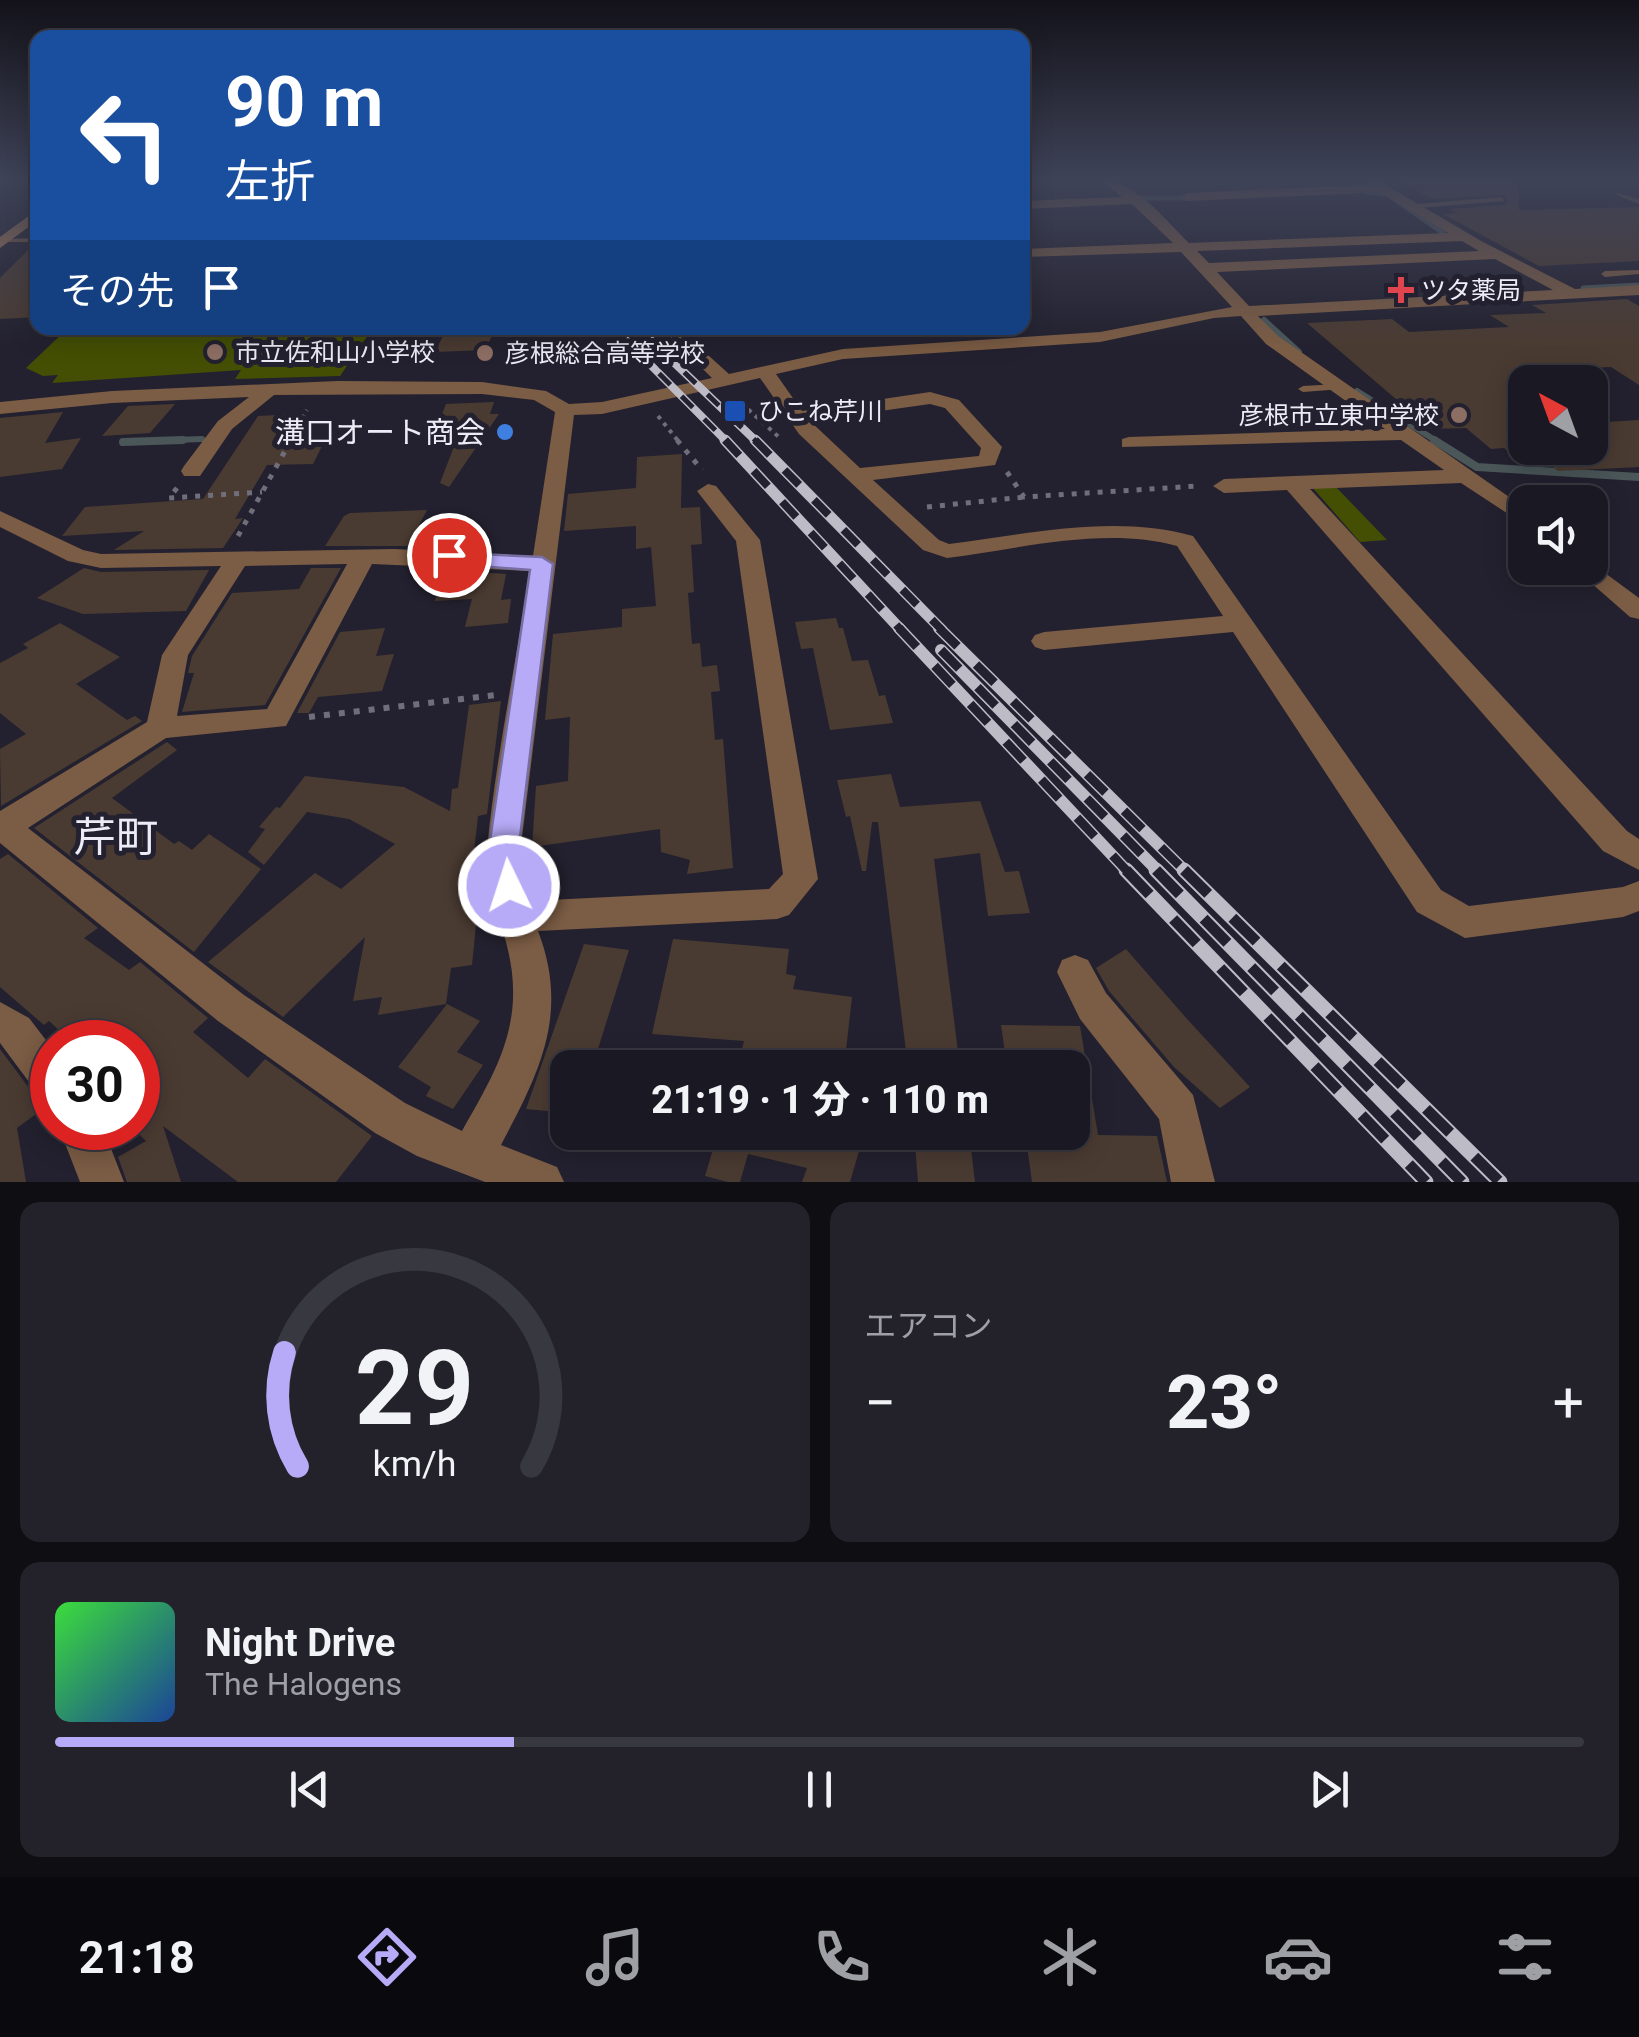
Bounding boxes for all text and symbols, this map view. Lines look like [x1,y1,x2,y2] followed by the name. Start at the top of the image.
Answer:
[225,61,383,143] text: 90 m
[60,70,190,200] icon: left
[225,155,315,208] text: 左折
[194,260,249,315] icon: arrive
[60,269,174,313] text: その先
[1421,276,1521,305] place label: ツタ薬局
[1390,279,1412,301] marker: ツタ薬局
[235,338,435,367] place label: 市立佐和山小学校
[505,339,705,368] place label: 彦根総合高等学校
[204,341,226,363] marker: 市立佐和山小学校
[474,342,496,364] marker: 彦根総合高等学校
[1508,365,1608,465] north arrow
[1508,365,1608,585] map controls
[758,397,883,426] place label: ひこね芹川
[722,398,748,424] marker: ひこね芹川
[1239,401,1439,430] place label: 彦根市立東中学校
[1448,404,1470,426] marker: 彦根市立東中学校
[275,415,485,450] place label: 溝口オート商会
[494,421,516,443] marker: 溝口オート商会
[1508,485,1608,585] button: sound
[407,513,492,598] pin
[422,528,477,583] icon: arrive
[74,813,158,862] district label: 芹町
[457,834,561,938] position arrow
[30,1020,160,1150] speed limit sign: 30
[651,1078,989,1122] text: 21:19 · 1 分 · 110 m
[865,1307,993,1345] text: エアコン
[355,1328,474,1449] text: 29
[1166,1358,1282,1446] text: 23°
[865,1371,896,1435] text: −
[1553,1371,1584,1435] text: +
[373,1443,457,1485] text: km/h
[205,1621,395,1665] text: Night Drive
[205,1665,402,1703] text: The Halogens
[282,1762,337,1817] icon: previous
[792,1762,847,1817] icon: pause
[1302,1762,1357,1817] icon: next
[352,1922,422,1992] icon: directions
[580,1922,650,1992] icon: music
[807,1922,877,1992] icon: phone
[1035,1922,1105,1992] icon: climate
[1263,1922,1333,1992] icon: car
[1490,1922,1560,1992] icon: filters
[79,1931,195,1984] text: 21:18

